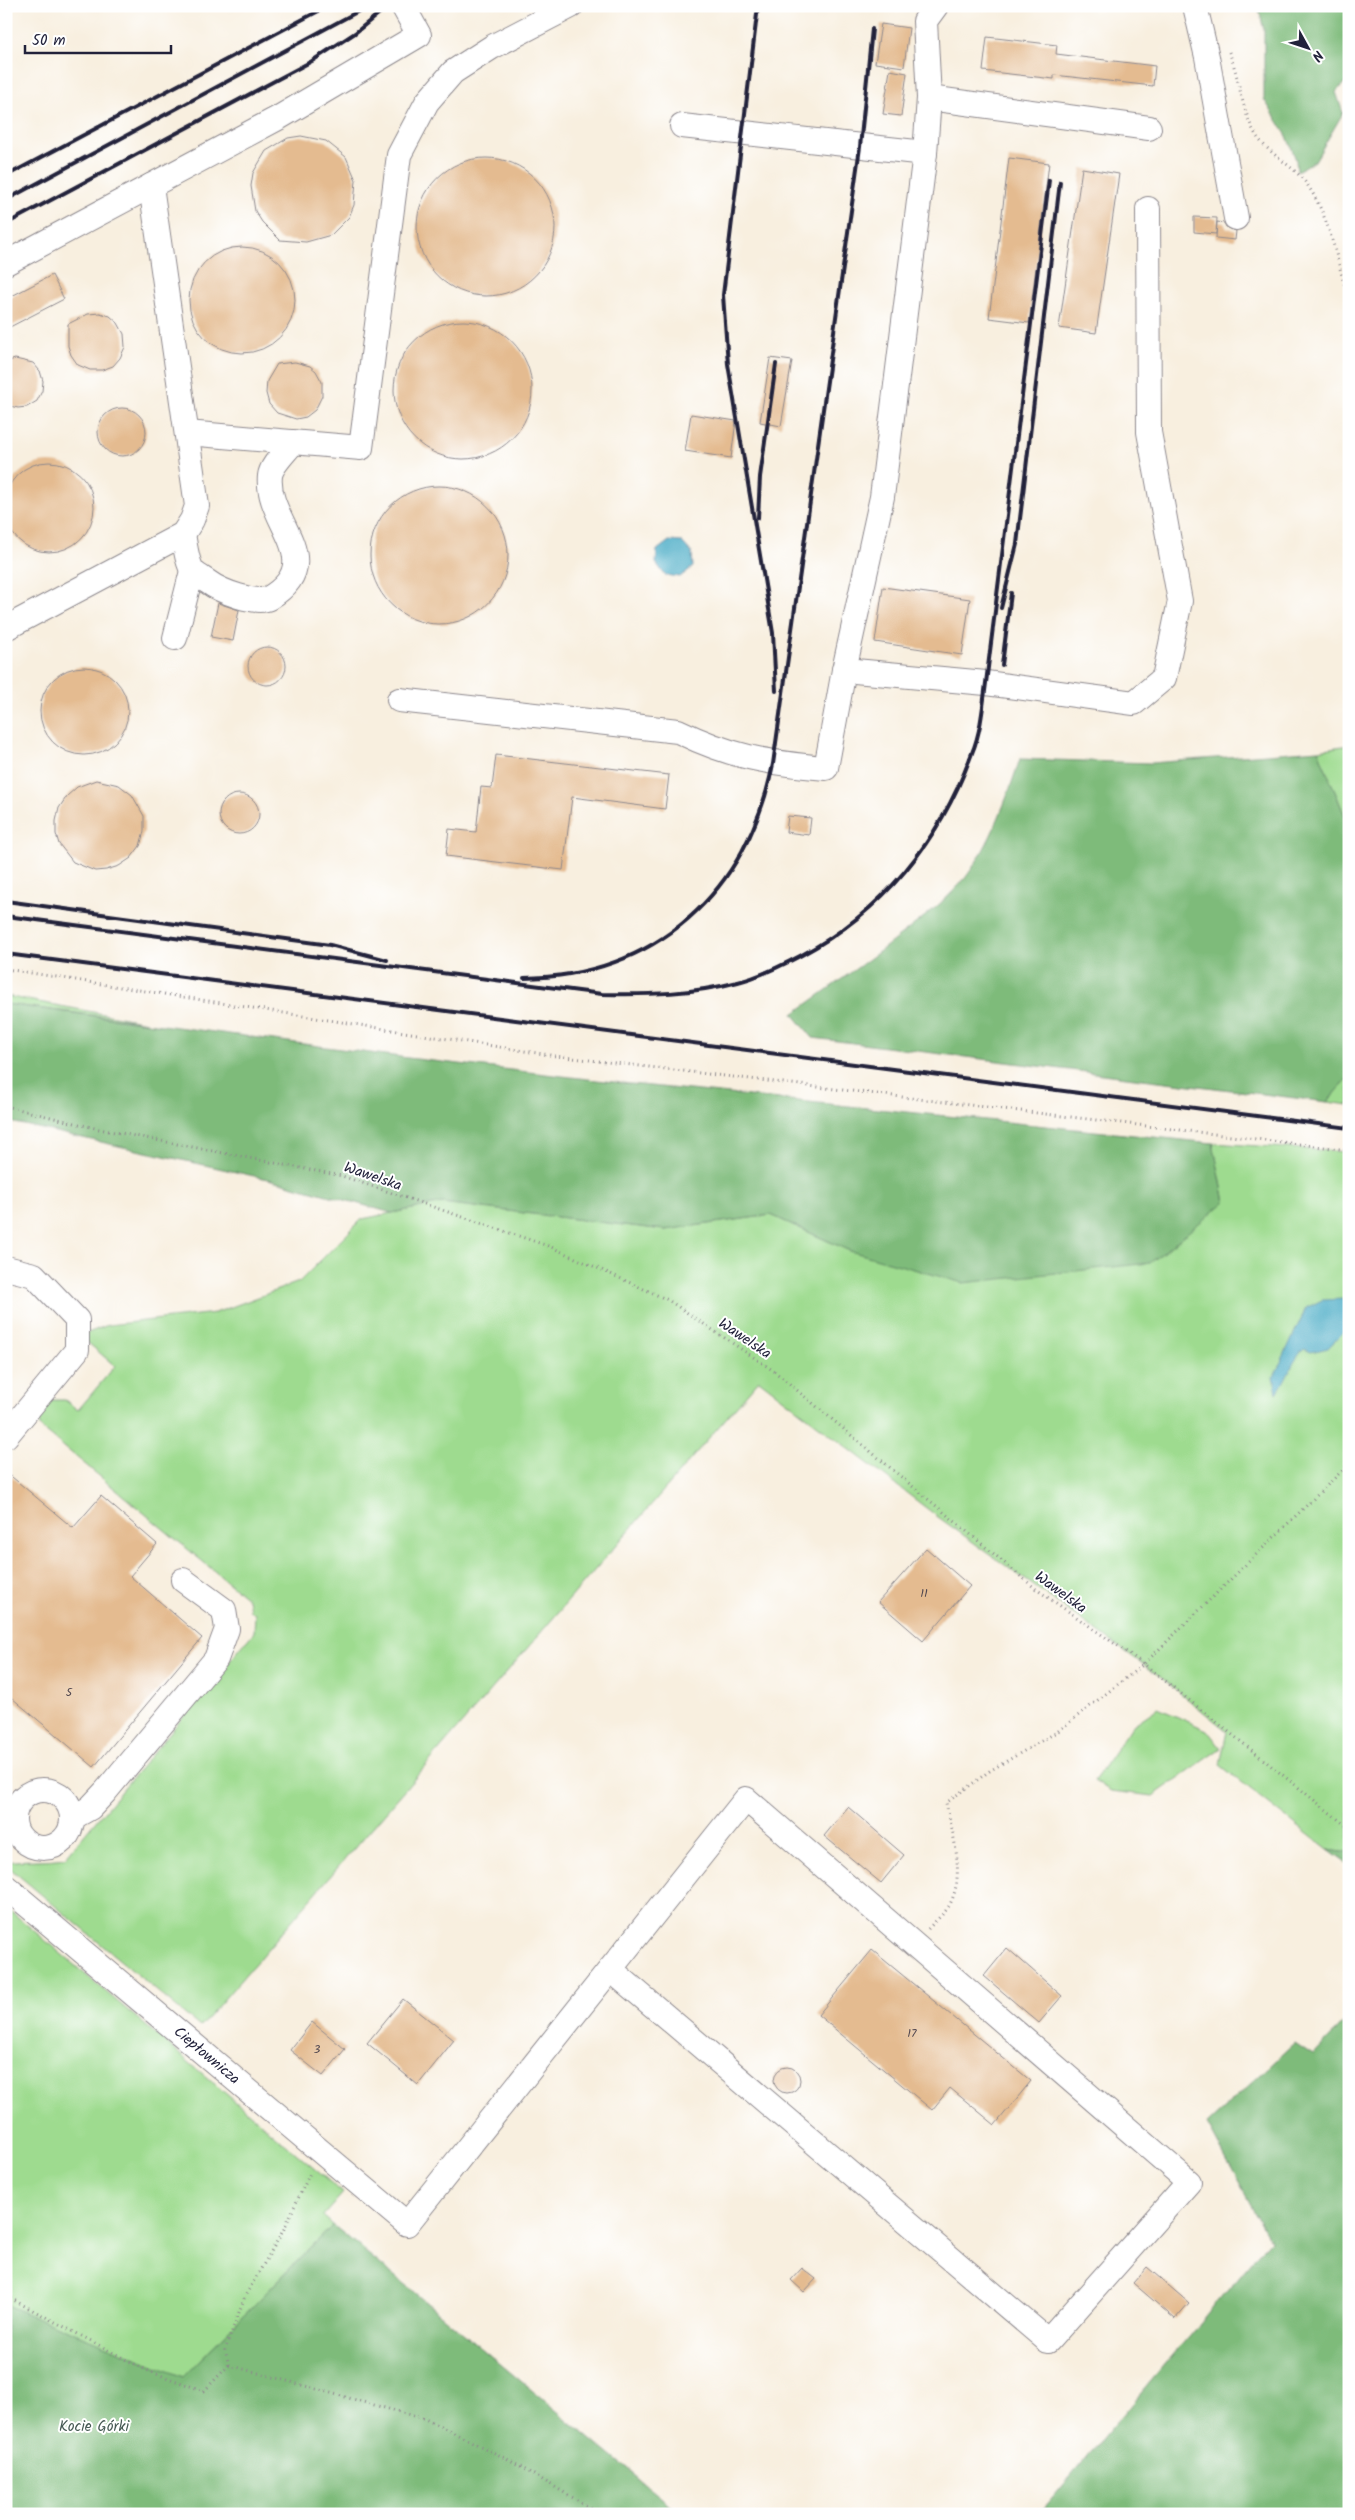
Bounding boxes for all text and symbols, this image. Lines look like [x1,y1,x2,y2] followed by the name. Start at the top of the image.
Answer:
[25,22,171,54] scale bar
[1282,22,1332,72] north arrow
[32,29,66,53] text: 50 m
[1306,45,1328,66] text: N
[341,1156,405,1198] street label: Wawelska
[713,1312,776,1365] street label: Wawelska
[1029,1566,1092,1620] street label: Wawelska
[920,1584,928,1603] house number: 11
[66,1683,74,1702] house number: 5
[168,2021,245,2091] street label: Ciepłownicza
[907,2024,917,2043] house number: 17
[314,2040,321,2059] house number: 3
[59,2415,131,2439] park label: Kocie Górki

